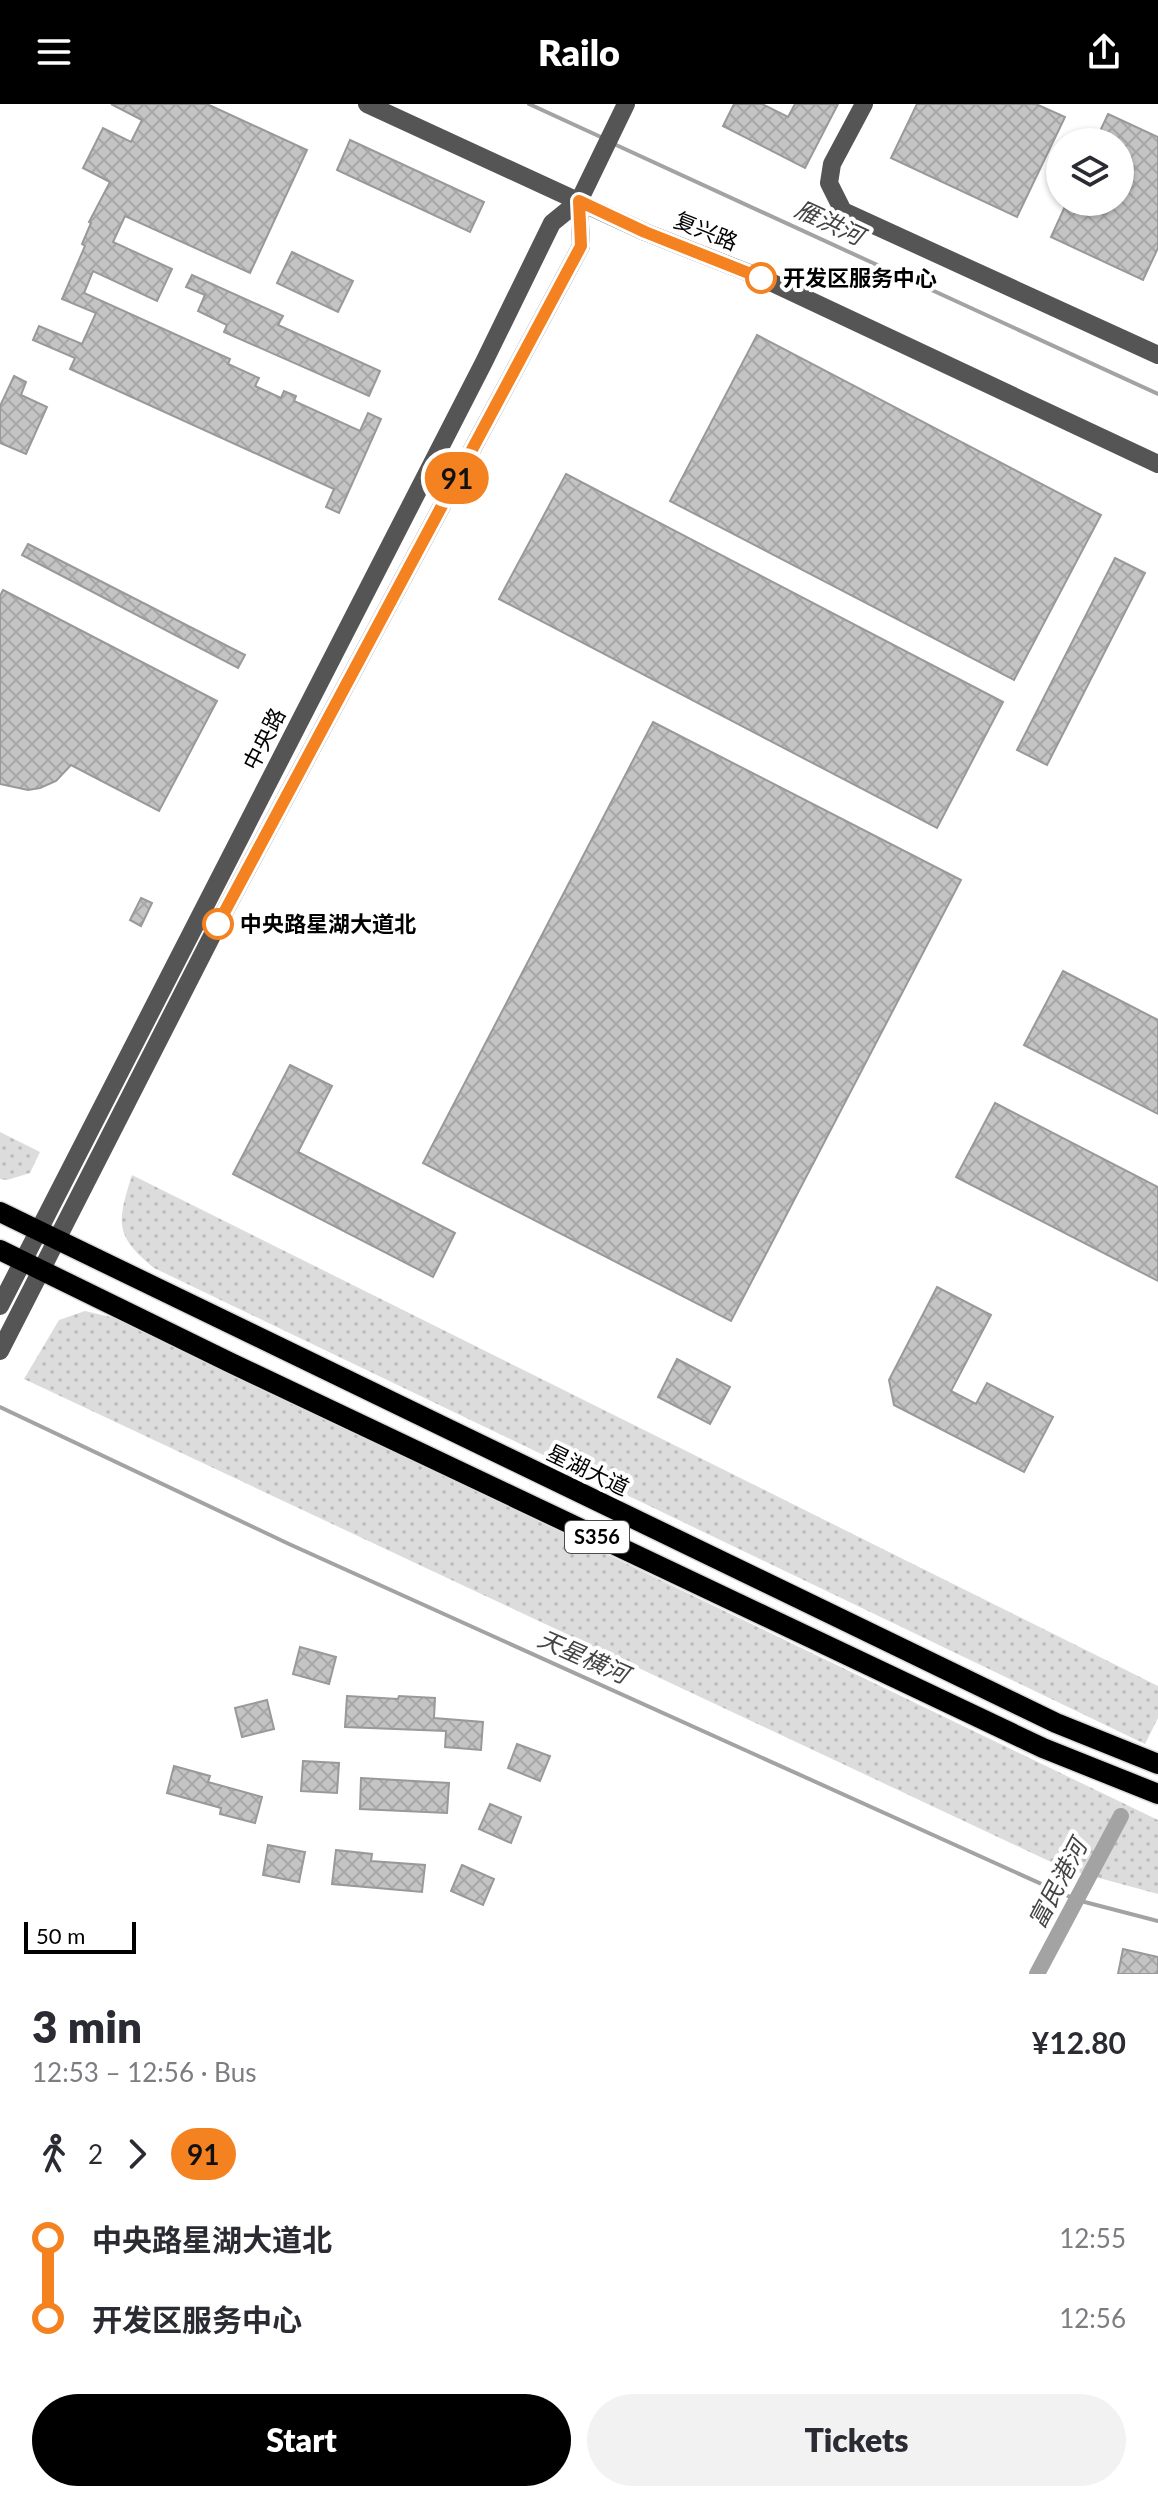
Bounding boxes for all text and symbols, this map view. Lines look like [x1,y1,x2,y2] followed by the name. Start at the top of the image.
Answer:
[32,30,76,74] icon: menu
[538,30,620,74] text: Railo
[1082,30,1126,74] icon: share
[1046,128,1134,216] map controls
[1046,128,1134,216] button: layers
[791,193,872,252] water label: 雁洪河
[671,206,742,255] street label: 复兴路
[746,263,776,293] marker: 开发区服务中心
[783,264,937,291] place label: 开发区服务中心
[421,452,493,504] line badge: 91
[441,461,473,495] text: 91
[237,703,291,774] street label: 中央路
[203,909,233,939] marker: 中央路星湖大道北
[240,910,416,937] place label: 中央路星湖大道北
[543,1438,634,1501] street label: 星湖大道
[565,1521,629,1553] road number: S356
[534,1623,637,1690] water label: 天星横河
[1021,1831,1094,1932] water label: 富民港河
[24,1918,136,1954] scale bar
[36,1922,85,1949] text: 50 m
[32,2000,142,2052] text: 3 min
[1032,2024,1126,2060] text: ¥12.80
[32,2056,256,2088] text: 12:53 – 12:56 · Bus
[32,2132,76,2176] icon: walk
[115,2132,159,2176] icon: forward
[187,2137,220,2171] text: 91
[88,2138,103,2170] text: 2
[92,2221,332,2257] text: 中央路星湖大道北
[1059,2222,1126,2254] text: 12:55
[92,2301,302,2337] text: 开发区服务中心
[1059,2302,1126,2334] text: 12:56
[32,2394,571,2486] button: Start
[587,2394,1126,2486] button: Tickets

